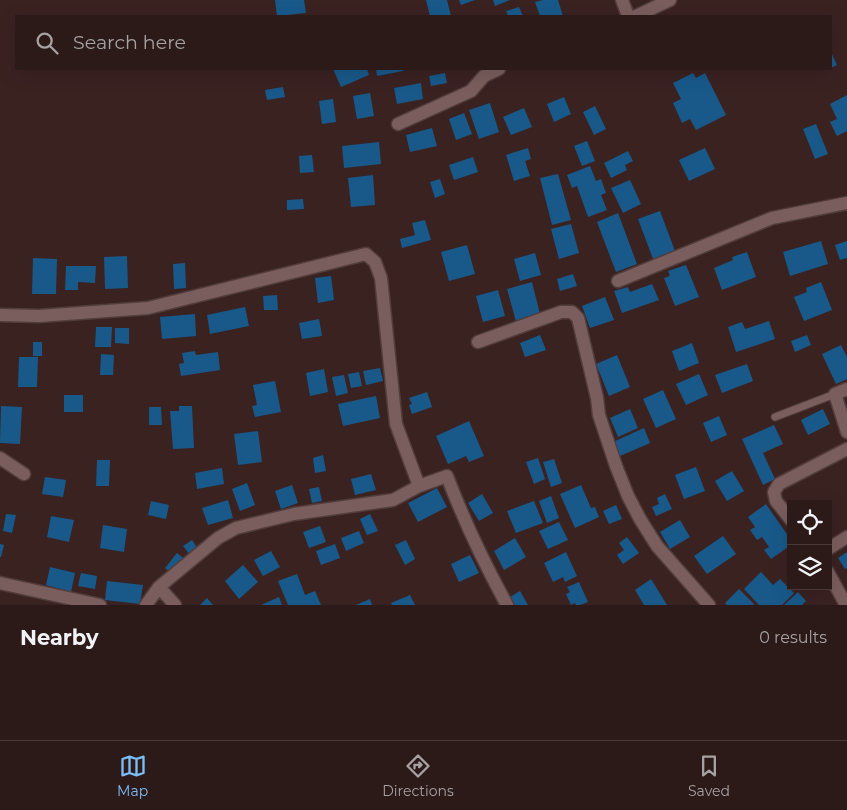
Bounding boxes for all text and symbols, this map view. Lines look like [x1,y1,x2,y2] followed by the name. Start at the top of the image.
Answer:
[15,15,832,70] search box
[33,29,61,57] icon: search
[73,31,186,54] text: Search here
[787,500,832,590] map controls
[787,500,832,545] button: locate
[787,545,832,590] button: layers
[20,625,99,650] text: Nearby
[759,628,827,647] text: 0 results
[117,752,148,800] tab: Map
[382,752,454,800] tab: Directions
[688,752,730,800] tab: Saved

